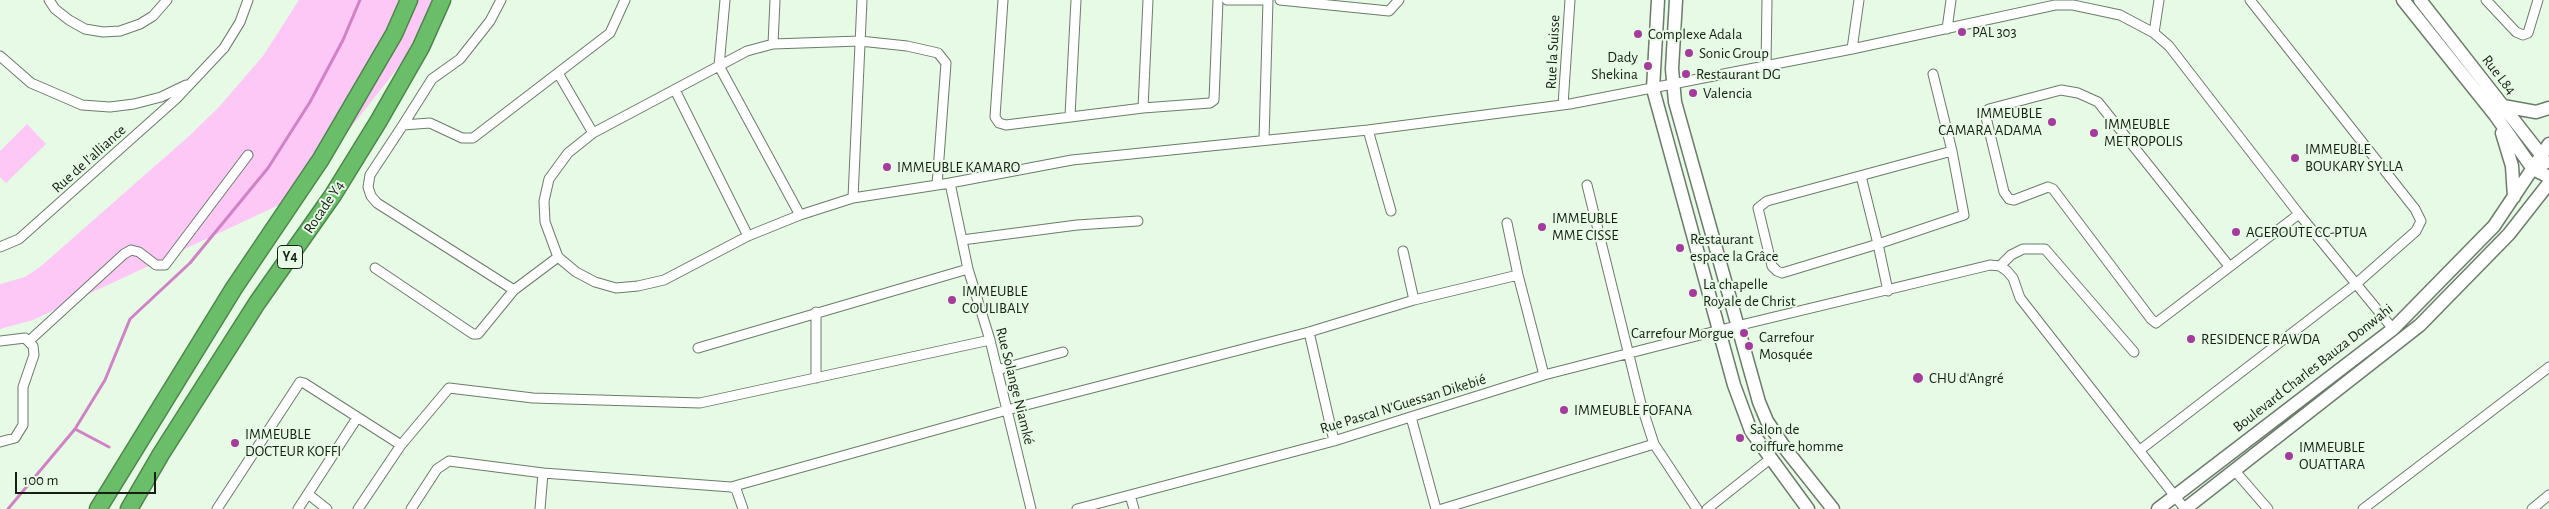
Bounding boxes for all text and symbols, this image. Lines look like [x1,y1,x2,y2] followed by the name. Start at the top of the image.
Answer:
[1542,14,1564,90] street label: Rue la Suisse
[1972,23,2017,41] place label: PAL 303
[1648,25,1742,43] place label: Complexe Adala
[1956,26,1968,38] marker: PAL 303
[1632,28,1644,40] marker: Complexe Adala
[1699,44,1769,62] place label: Sonic Group
[1683,47,1695,59] marker: Sonic Group
[1591,48,1638,83] place label: Dady Shekina
[2478,51,2520,99] street label: Rue L84
[1642,60,1654,72] marker: Dady Shekina
[1696,65,1781,83] place label: Restaurant DG
[1680,68,1692,80] marker: Restaurant DG
[1703,84,1752,102] place label: Valencia
[1687,87,1699,99] marker: Valencia
[1938,104,2042,139] place label: IMMEUBLE CAMARA ADAMA
[2104,115,2183,150] place label: IMMEUBLE METROPOLIS
[2046,116,2058,128] marker: IMMEUBLE CAMARA ADAMA
[48,121,130,197] street label: Rue de l'alliance
[2088,127,2100,139] marker: IMMEUBLE METROPOLIS
[2305,140,2403,175] place label: IMMEUBLE BOUKARY SYLLA
[2289,152,2301,164] marker: IMMEUBLE BOUKARY SYLLA
[897,158,1020,176] place label: IMMEUBLE KAMARO
[881,161,893,173] marker: IMMEUBLE KAMARO
[300,177,348,237] street label: Rocade Y4
[1552,209,1619,244] place label: IMMEUBLE MME CISSE
[1536,221,1548,233] marker: IMMEUBLE MME CISSE
[2246,223,2367,241] place label: AGEROUTE CC-PTUA
[2230,226,2242,238] marker: AGEROUTE CC-PTUA
[1690,230,1778,265] place label: Restaurant espace la Grâce
[1674,242,1686,254] marker: Restaurant espace la Grâce
[278,246,302,268] road number: Y4
[1703,275,1796,310] place label: La chapelle Royale de Christ
[962,282,1029,317] place label: IMMEUBLE COULIBALY
[1687,287,1699,299] marker: La chapelle Royale de Christ
[946,294,958,306] marker: IMMEUBLE COULIBALY
[2229,300,2397,436] street label: Boulevard Charles Bauza Donwahi
[1631,324,1734,342] place label: Carrefour Morgue
[992,325,1038,447] street label: Rue Solange Niamké
[1738,327,1750,339] marker: Carrefour Morgue
[1759,328,1814,363] place label: Carrefour Mosquée
[2201,330,2320,348] place label: RESIDENCE RAWDA
[2185,333,2197,345] marker: RESIDENCE RAWDA
[1743,340,1755,352] marker: Carrefour Mosquée
[1929,369,2004,387] place label: CHU d'Angré
[1318,370,1488,438] street label: Rue Pascal N'Guessan Dikebié
[1911,371,1925,385] marker: CHU d'Angré
[1574,401,1692,419] place label: IMMEUBLE FOFANA
[1558,404,1570,416] marker: IMMEUBLE FOFANA
[1750,420,1843,455] place label: Salon de coiffure homme
[245,425,341,460] place label: IMMEUBLE DOCTEUR KOFFI
[1734,432,1746,444] marker: Salon de coiffure homme
[229,437,241,449] marker: IMMEUBLE DOCTEUR KOFFI
[2299,438,2365,473] place label: IMMEUBLE OUATTARA
[2283,450,2295,462] marker: IMMEUBLE OUATTARA
[18,462,159,494] scale bar
[23,473,58,488] text: 100 m

